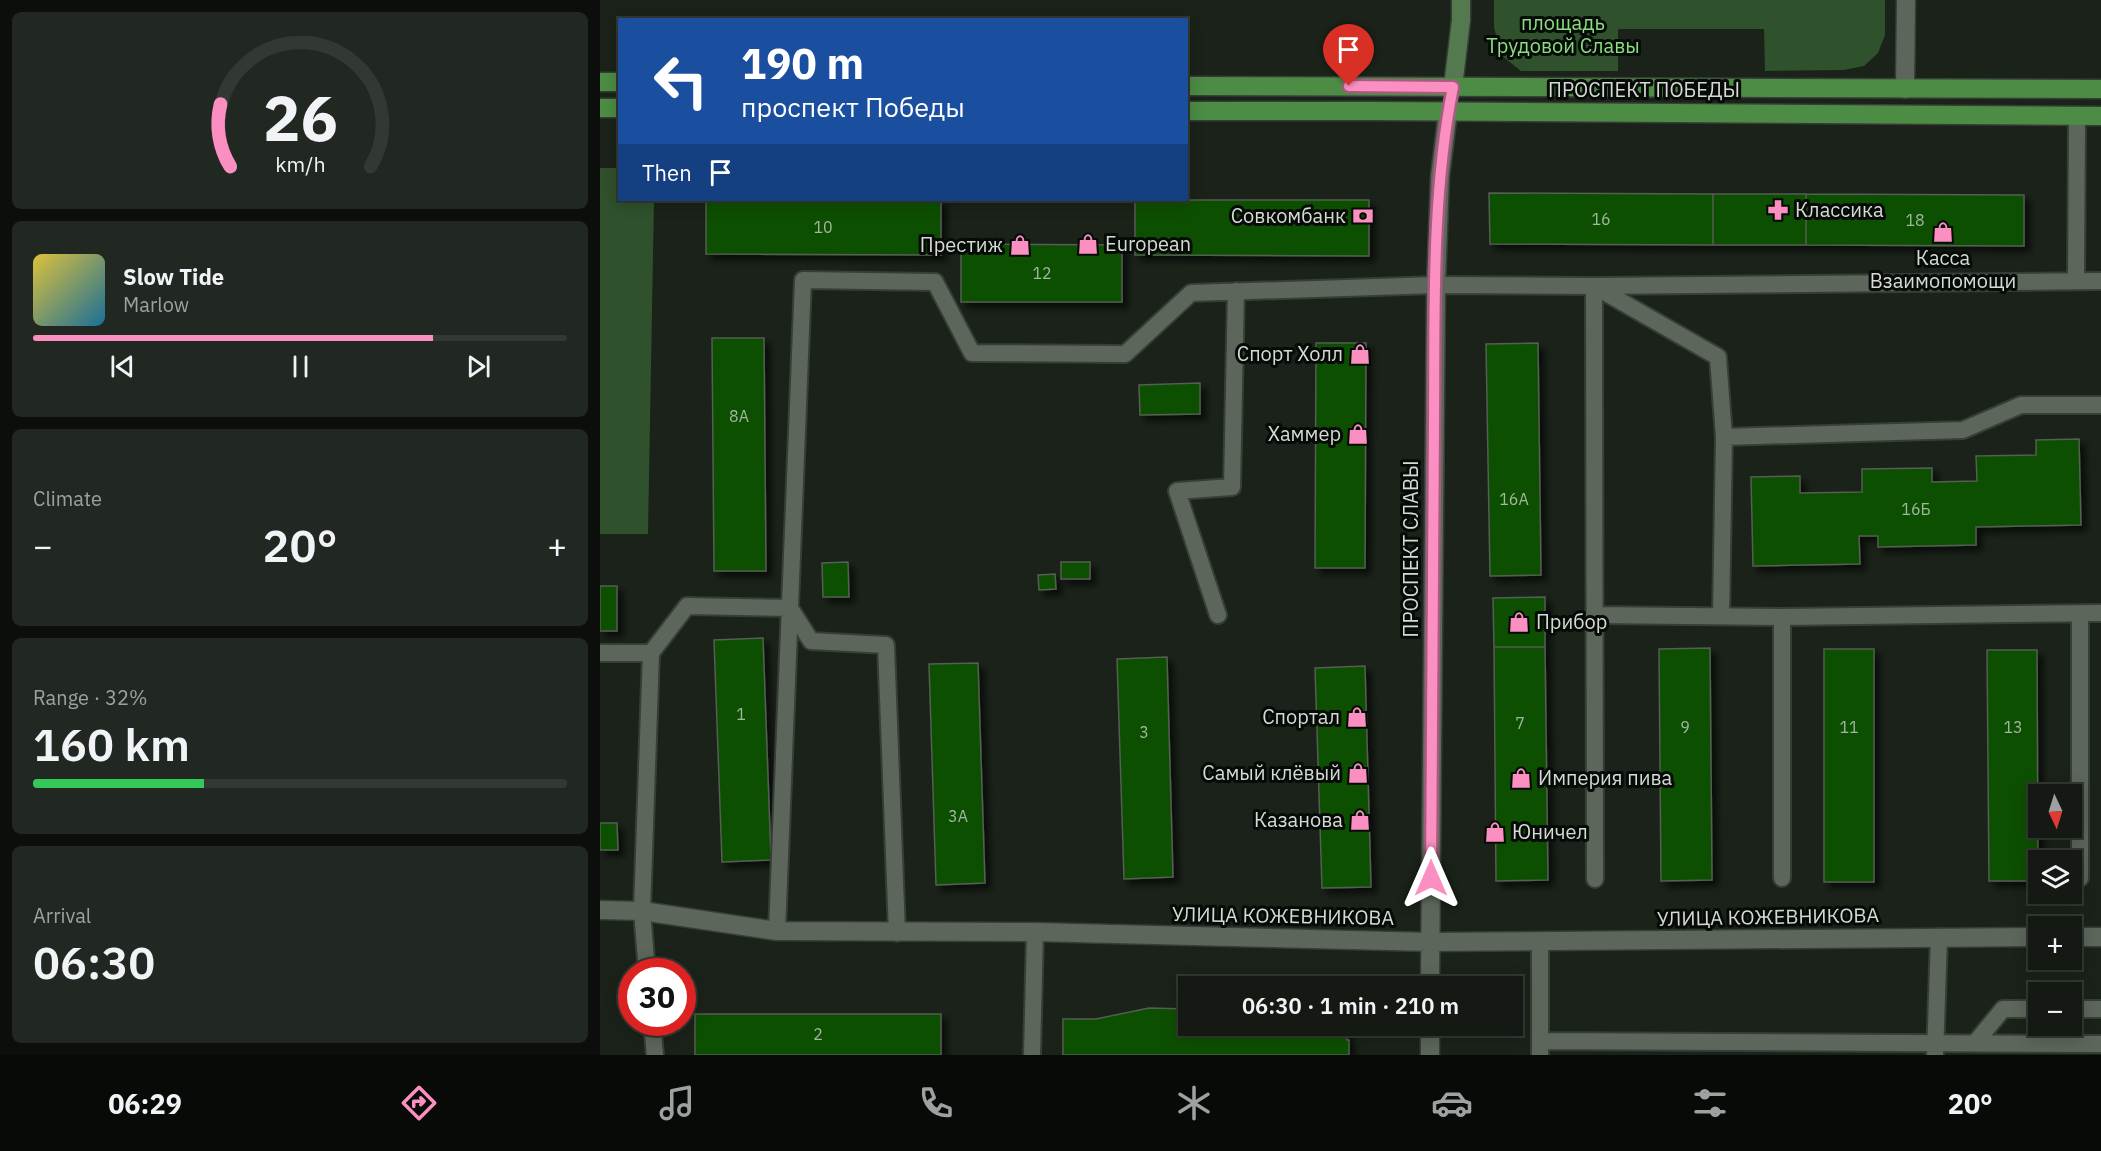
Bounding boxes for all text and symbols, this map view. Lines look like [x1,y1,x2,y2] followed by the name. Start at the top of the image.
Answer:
[1486,9,1640,59] park label: площадь Трудовой Славы
[1323,24,1374,86] pin
[1332,33,1365,66] icon: arrive
[741,36,864,91] text: 190 m
[642,42,720,120] icon: left
[1548,76,1740,103] street label: ПРОСПЕКТ ПОБЕДЫ
[263,77,337,158] text: 26
[741,89,965,124] text: проспект Победы
[275,151,325,179] text: km/h
[704,156,737,189] icon: arrive
[642,158,692,187] text: Then
[1795,196,1884,223] place label: Классика
[1766,198,1790,222] pharmacy icon: Классика
[1231,202,1346,229] place label: Совкомбанк
[1351,204,1375,228] bank icon: Совкомбанк
[1591,209,1611,229] house number: 16
[1905,210,1925,230] house number: 18
[813,217,833,237] house number: 10
[1931,220,1955,244] shop icon: Касса Взаимопомощи
[1105,230,1191,257] place label: European
[920,231,1003,258] place label: Престиж
[1076,232,1100,256] shop icon: European
[1008,233,1032,257] shop icon: Престиж
[1870,244,2016,294] place label: Касса Взаимопомощи
[123,262,224,291] text: Slow Tide
[1032,263,1052,283] house number: 12
[123,291,189,318] text: Marlow
[1237,340,1343,367] place label: Спорт Холл
[1348,342,1372,366] shop icon: Спорт Холл
[106,350,139,383] icon: previous
[284,350,317,383] icon: pause
[462,350,495,383] icon: next
[729,406,749,426] house number: 8А
[1268,420,1341,447] place label: Хаммер
[1346,422,1370,446] shop icon: Хаммер
[1397,461,1424,637] street label: ПРОСПЕКТ СЛАВЫ
[33,485,102,512] text: Climate
[1499,489,1529,509] house number: 16А
[1901,499,1931,519] house number: 16Б
[262,516,338,574] text: 20°
[33,524,53,567] text: −
[547,524,567,567] text: +
[1536,608,1607,635] place label: Прибор
[1507,610,1531,634] shop icon: Прибор
[33,684,148,711] text: Range · 32%
[1262,703,1340,730] place label: Спортал
[736,704,746,724] house number: 1
[1345,705,1369,729] shop icon: Спортал
[1515,713,1525,733] house number: 7
[33,715,190,773] text: 160 km
[1680,717,1690,737] house number: 9
[1839,717,1859,737] house number: 11
[2003,717,2023,737] house number: 13
[1139,722,1149,742] house number: 3
[1202,759,1341,786] place label: Самый клёвый
[1346,761,1370,785] shop icon: Самый клёвый
[1538,764,1673,791] place label: Империя пива
[1509,766,1533,790] shop icon: Империя пива
[2028,784,2082,838] north arrow
[2028,784,2082,1036] map controls
[948,806,968,826] house number: 3А
[1254,806,1343,833] place label: Казанова
[1348,808,1372,832] shop icon: Казанова
[1512,818,1588,845] place label: Юничел
[1483,820,1507,844] shop icon: Юничел
[1399,846,1463,910] position arrow
[2028,850,2082,904] button: layers
[1172,900,1395,931] street label: УЛИЦА КОЖЕВНИКОВА
[1657,901,1880,932] street label: УЛИЦА КОЖЕВНИКОВА
[33,902,91,929] text: Arrival
[2028,916,2082,970] button: +
[33,933,155,991] text: 06:30
[618,958,696,1036] speed limit sign: 30
[2028,982,2082,1036] button: −
[1242,991,1459,1020] text: 06:30 · 1 min · 210 m
[813,1024,823,1044] house number: 2
[398,1082,440,1124] icon: directions
[656,1082,698,1124] icon: music
[915,1082,957,1124] icon: phone
[1173,1082,1215,1124] icon: climate
[1431,1082,1473,1124] icon: car
[1689,1082,1731,1124] icon: filters
[108,1086,182,1121] text: 06:29
[1948,1086,1993,1121] text: 20°

